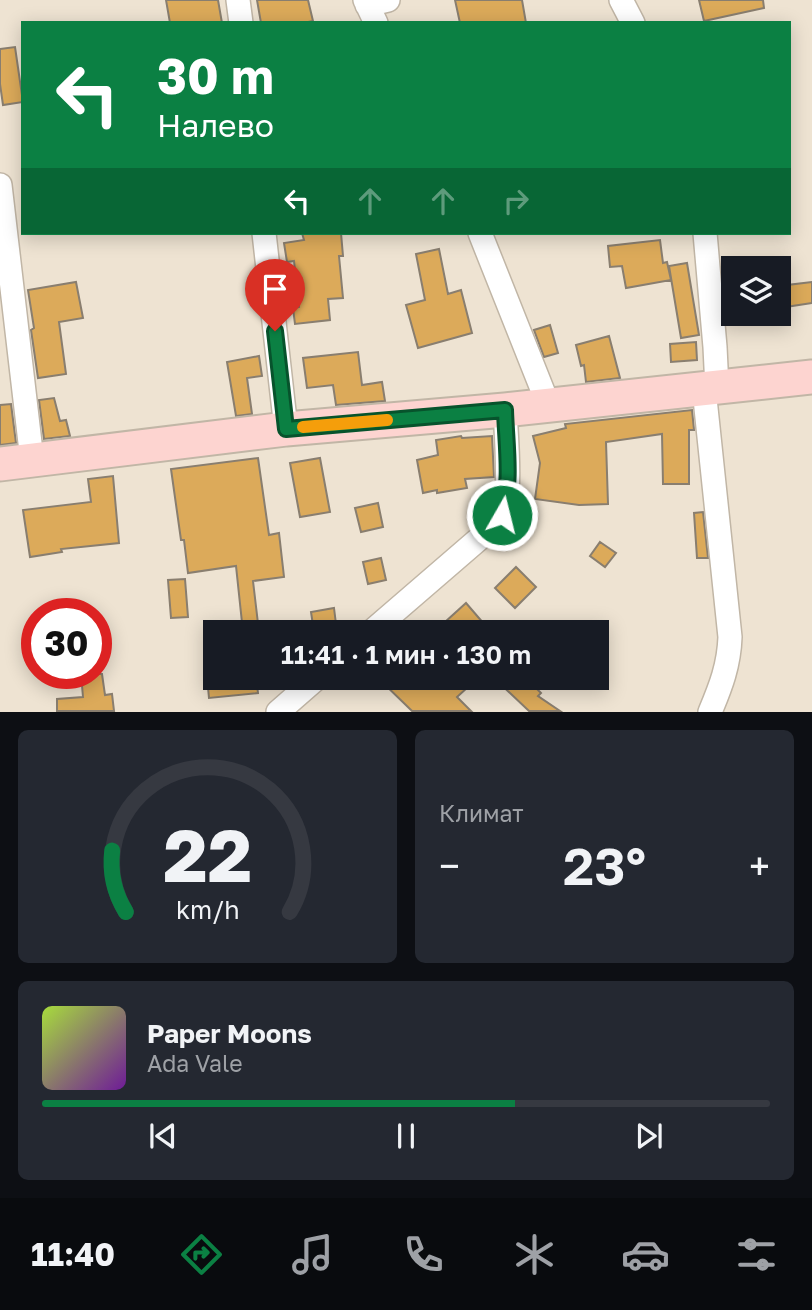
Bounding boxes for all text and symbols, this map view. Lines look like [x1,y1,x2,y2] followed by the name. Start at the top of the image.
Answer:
[157,46,274,105] text: 30 m
[42,49,133,140] icon: left
[157,106,274,144] text: Налево
[278,182,316,220] icon: left
[351,182,389,220] icon: ahead
[424,182,462,220] icon: ahead
[497,182,535,220] icon: right
[721,256,791,326] map controls
[721,256,791,326] button: layers
[245,259,305,331] pin
[256,270,294,308] icon: arrive
[465,478,539,552] position arrow
[21,598,112,689] speed limit sign: 30
[281,639,531,670] text: 11:41 · 1 мин · 130 m
[439,799,524,827] text: Климат
[163,812,252,899] text: 22
[563,834,646,896] text: 23°
[439,843,460,888] text: −
[749,843,770,888] text: +
[176,894,239,925] text: km/h
[147,1018,312,1049] text: Paper Moons
[147,1049,243,1077] text: Ada Vale
[144,1117,182,1155] icon: previous
[387,1117,425,1155] icon: pause
[630,1117,668,1155] icon: next
[177,1230,226,1279] icon: directions
[288,1230,337,1279] icon: music
[399,1230,448,1279] icon: phone
[510,1230,559,1279] icon: climate
[621,1230,670,1279] icon: car
[732,1230,781,1279] icon: filters
[31,1235,115,1273] text: 11:40

